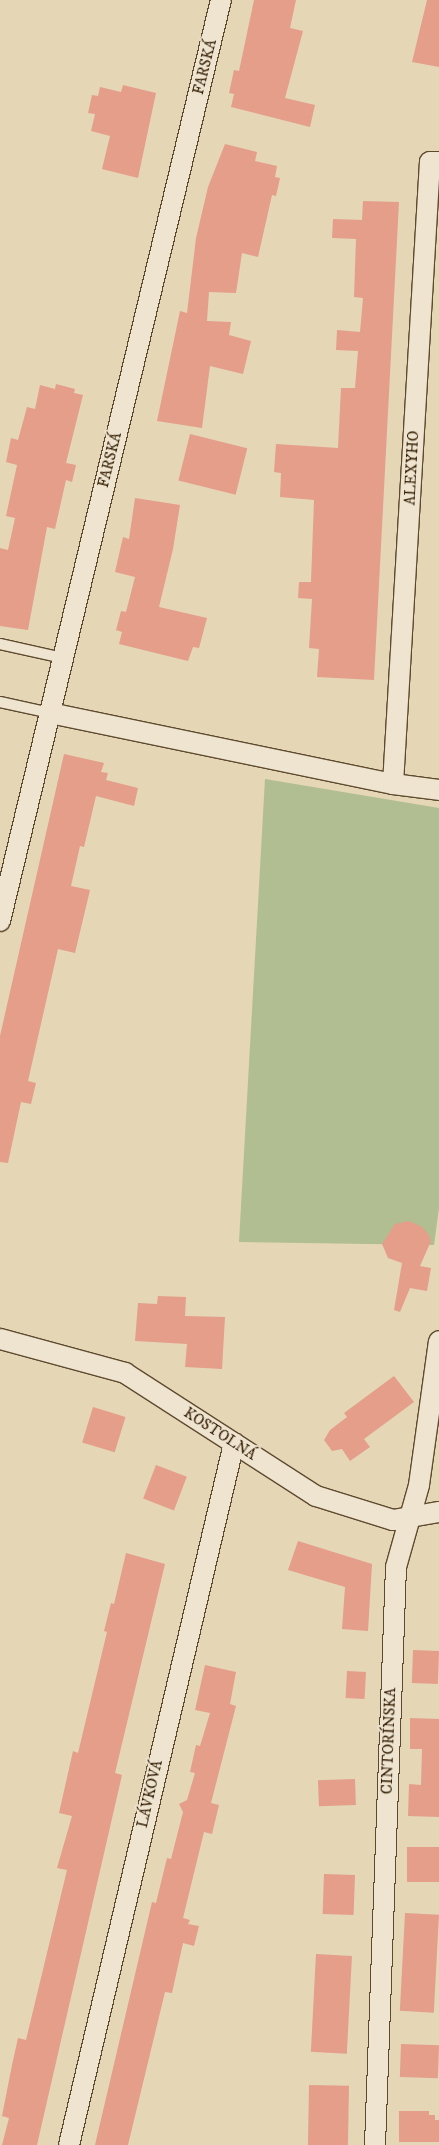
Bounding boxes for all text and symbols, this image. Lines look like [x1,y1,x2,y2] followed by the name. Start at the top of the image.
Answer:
[189,38,221,96] street label: FARSKÁ
[401,430,423,506] street label: ALEXYHO
[94,431,126,489] street label: FARSKÁ
[180,1404,260,1464] street label: KOSTOLNÁ
[378,1687,400,1795] street label: CINTORÍNSKA
[133,1758,167,1830] street label: LÁVKOVÁ

